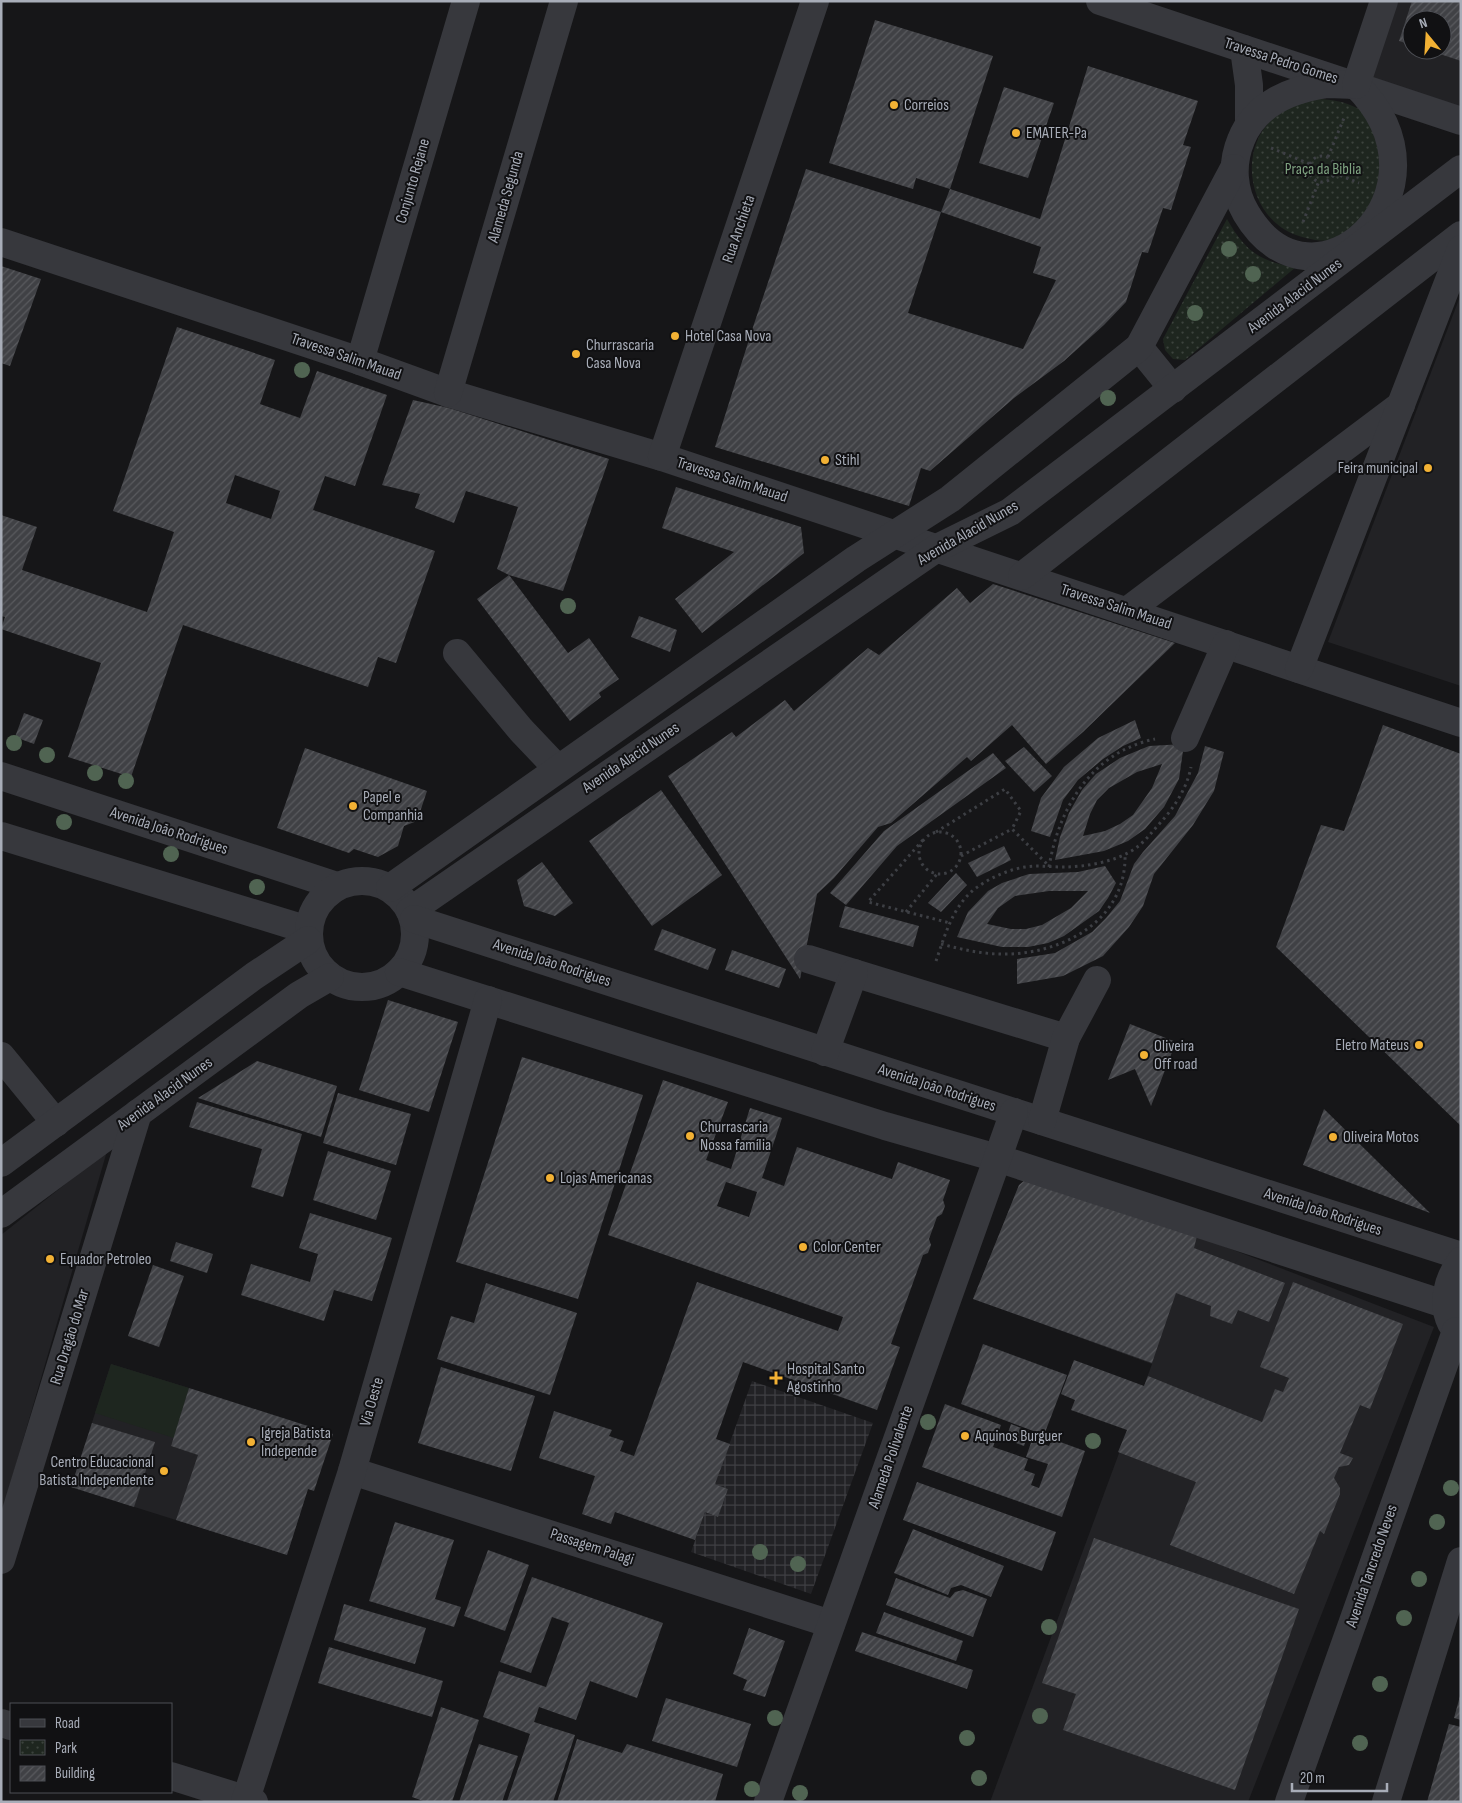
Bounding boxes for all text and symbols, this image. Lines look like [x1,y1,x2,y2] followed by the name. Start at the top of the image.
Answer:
[1402,10,1452,60] north arrow
[1417,14,1429,32] text: N
[1222,34,1341,88] street label: Travessa Pedro Gomes
[904,96,949,115] place label: Correios
[888,99,900,111] marker: Correios
[1026,124,1087,143] place label: EMATER-Pa
[1010,127,1022,139] marker: EMATER-Pa
[392,136,434,226] street label: Conjunto Rejane
[484,149,528,246] street label: Alameda Segunda
[1285,160,1361,179] park label: Praça da Biblia
[719,193,759,265] street label: Rua Anchieta
[1243,254,1346,338] street label: Avenida Alacid Nunes
[685,327,771,346] place label: Hotel Casa Nova
[288,329,404,385] street label: Travessa Salim Mauad
[669,330,681,342] marker: Hotel Casa Nova
[586,336,654,373] place label: Churrascaria Casa Nova
[570,348,582,360] marker: Churrascaria Casa Nova
[835,451,860,470] place label: Stihl
[674,453,790,507] street label: Travessa Salim Mauad
[819,454,831,466] marker: Stihl
[1338,459,1418,478] place label: Feira municipal
[1422,462,1434,474] marker: Feira municipal
[913,496,1022,570] street label: Avenida Alacid Nunes
[1058,580,1174,634] street label: Travessa Salim Mauad
[578,718,683,798] street label: Avenida Alacid Nunes
[363,788,423,825] place label: Papel e Companhia
[347,800,359,812] marker: Papel e Companhia
[107,803,231,859] street label: Avenida João Rodrigues
[490,935,614,991] street label: Avenida João Rodrigues
[1335,1036,1409,1055] place label: Eletro Mateus
[1154,1037,1197,1074] place label: Oliveira Off road
[1413,1039,1425,1051] marker: Eletro Mateus
[1138,1049,1150,1061] marker: Oliveira Off road
[113,1053,217,1135] street label: Avenida Alacid Nunes
[875,1060,999,1116] street label: Avenida João Rodrigues
[700,1118,771,1155] place label: Churrascaria Nossa família
[1343,1128,1419,1147] place label: Oliveira Motos
[684,1130,696,1142] marker: Churrascaria Nossa família
[1327,1131,1339,1143] marker: Oliveira Motos
[560,1169,652,1188] place label: Lojas Americanas
[544,1172,556,1184] marker: Lojas Americanas
[1261,1184,1385,1240] street label: Avenida João Rodrigues
[813,1238,881,1257] place label: Color Center
[797,1241,809,1253] marker: Color Center
[60,1250,152,1269] place label: Equador Petroleo
[44,1253,56,1265] marker: Equador Petroleo
[46,1287,94,1387] street label: Rua Dragão do Mar
[786,1360,865,1397] place label: Hospital Santo Agostinho
[769,1371,783,1385] marker: Hospital Santo Agostinho
[356,1375,388,1429] street label: Via Oeste
[864,1403,918,1512] street label: Alameda Polivalente
[261,1424,331,1461] place label: Igreja Batista Independe
[974,1427,1063,1446] place label: Aquinos Burguer
[959,1430,971,1442] marker: Aquinos Burguer
[245,1436,257,1448] marker: Igreja Batista Independe
[39,1453,154,1490] place label: Centro Educacional Batista Independente
[158,1465,170,1477] marker: Centro Educacional Batista Independente
[1342,1502,1402,1631] street label: Avenida Tancredo Neves
[548,1525,636,1569] street label: Passagem Palagi
[10,1703,172,1793] legend
[55,1714,80,1733] text: Road
[55,1739,77,1758] text: Park
[1292,1760,1387,1792] scale bar
[55,1764,95,1783] text: Building
[1300,1769,1325,1788] text: 20 m

